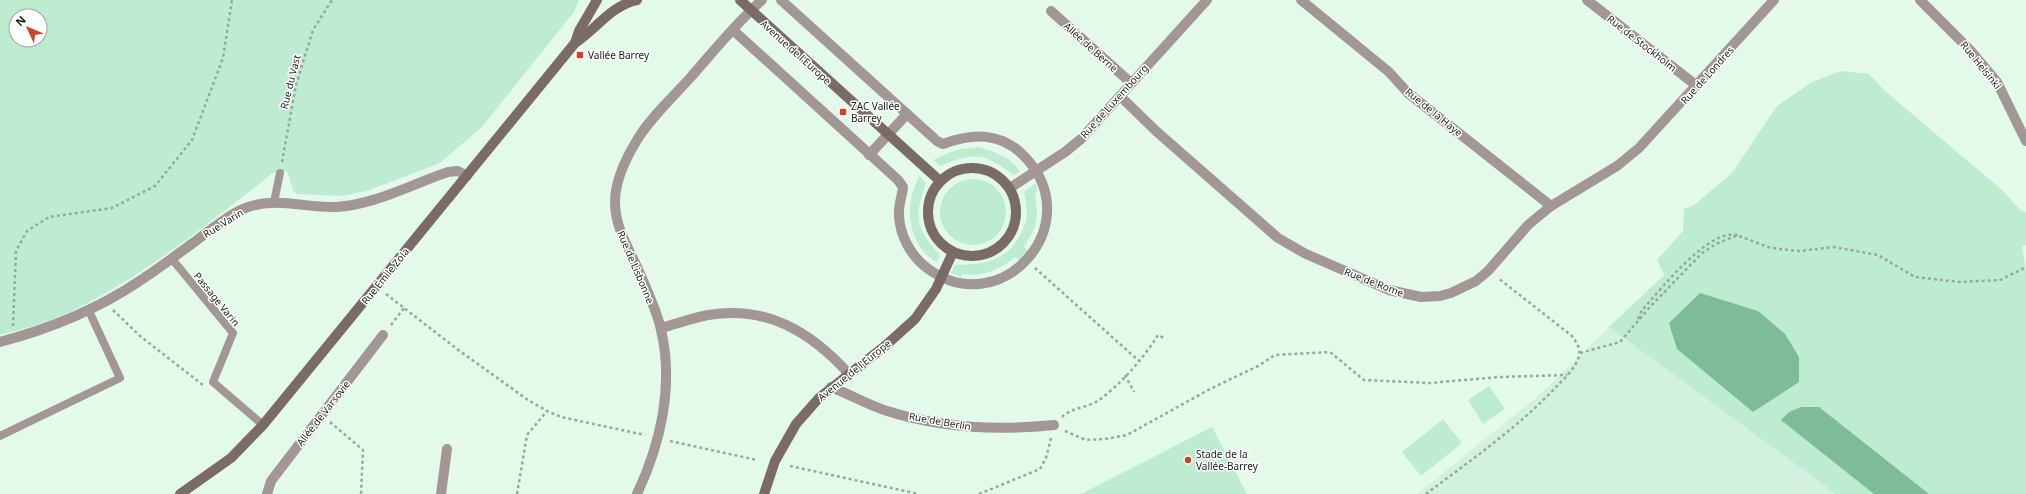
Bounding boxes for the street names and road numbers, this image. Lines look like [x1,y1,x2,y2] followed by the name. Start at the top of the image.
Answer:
[1604,11,1680,75] street label: Rue de Stockholm
[758,17,835,88] street label: Avenue de l'Europe
[1061,19,1121,75] street label: Allée de Berne
[1957,38,2005,92] street label: Rue Helsinki
[1677,43,1737,107] street label: Rue de Londres
[277,53,304,111] street label: Rue du Vast
[1077,61,1151,141] street label: Rue de Luxembourg
[1403,85,1466,140] street label: Rue de la Haye
[200,205,246,241] street label: Rue Varin
[614,228,658,306] street label: Rue de Lisbonne
[358,245,412,307] street label: Rue Émile Zola
[1342,264,1406,300] street label: Rue de Rome
[191,269,243,329] street label: Passage Varin
[814,336,894,404] street label: Avenue de l'Europe
[293,377,353,449] street label: Allée de Varsovie
[908,409,972,433] street label: Rue de Berlin

